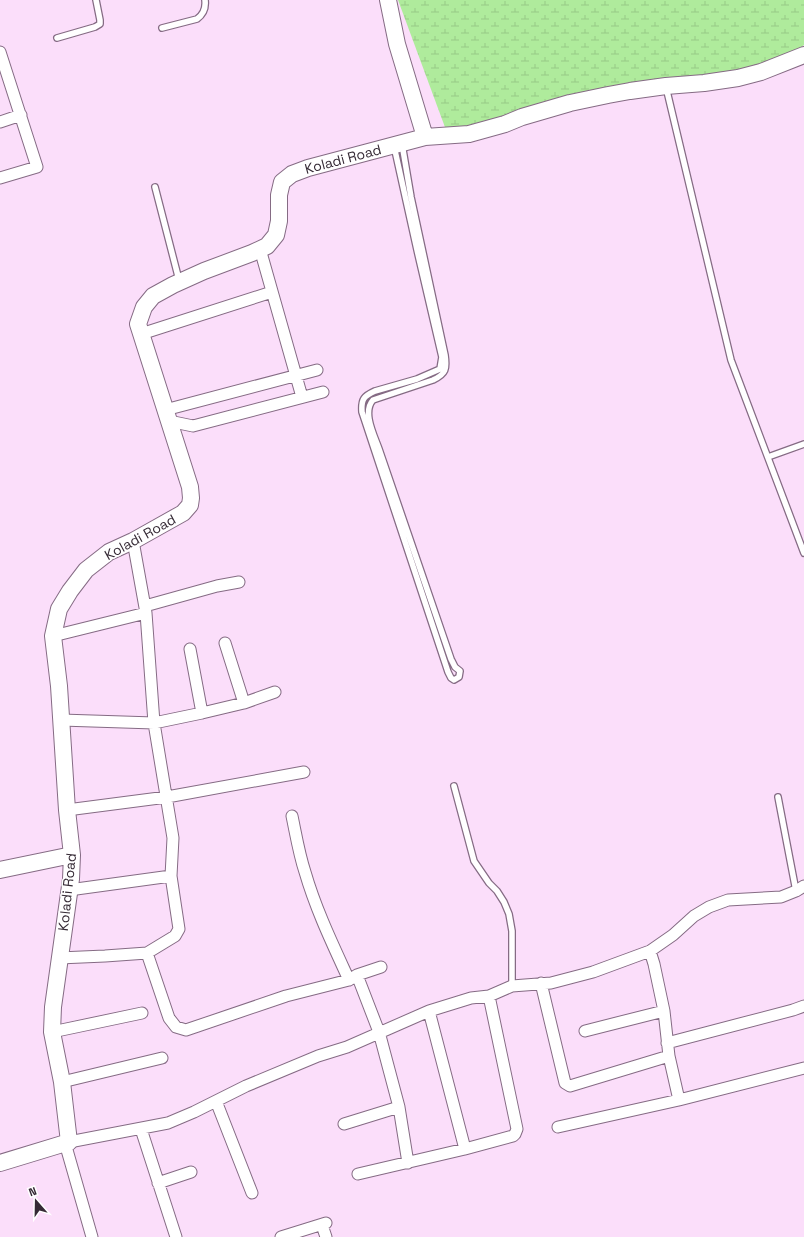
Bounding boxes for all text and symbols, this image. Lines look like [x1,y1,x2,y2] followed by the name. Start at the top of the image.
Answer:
[303,140,383,178] street label: Koladi Road
[101,510,179,564] street label: Koladi Road
[54,852,80,932] street label: Koladi Road
[16,1181,56,1221] north arrow
[27,1184,38,1199] text: N

